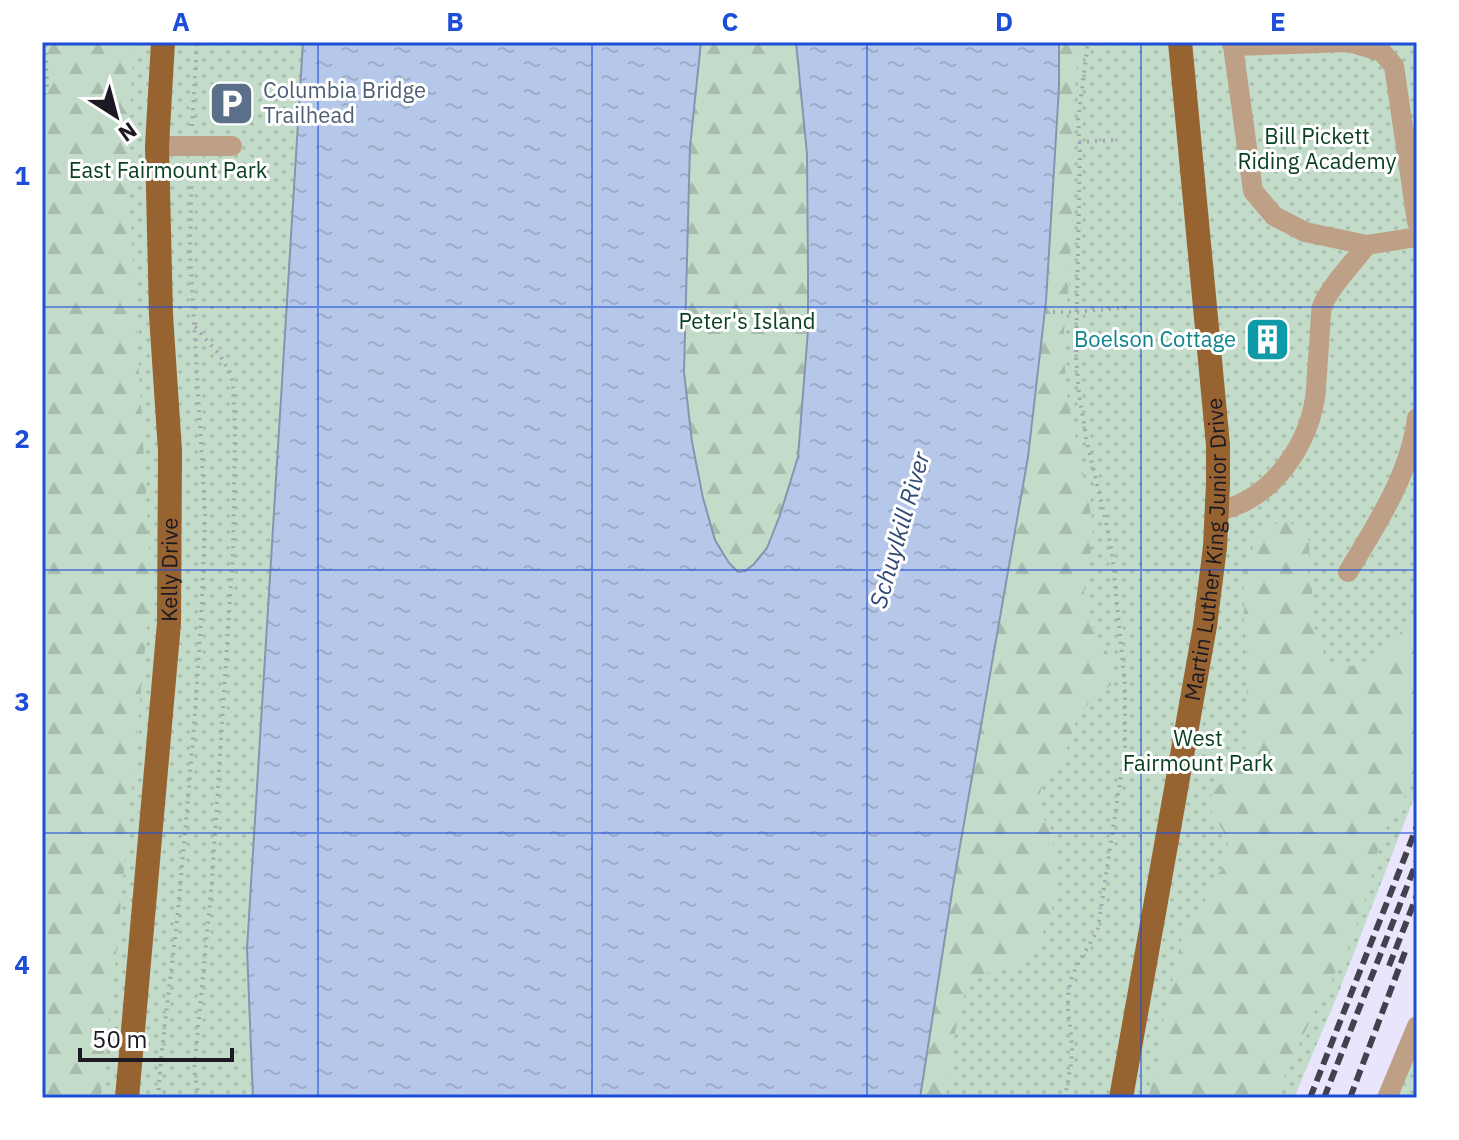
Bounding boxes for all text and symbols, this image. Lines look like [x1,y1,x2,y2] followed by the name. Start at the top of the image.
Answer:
[172,4,190,38] text: A
[446,4,464,38] text: B
[722,4,739,38] text: C
[995,4,1013,38] text: D
[1270,4,1286,38] text: E
[263,75,426,129] place label: Columbia Bridge Trailhead
[76,76,156,156] north arrow
[208,79,256,127] parking icon: Columbia Bridge Trailhead
[113,116,143,149] text: N
[1238,121,1396,175] park label: Bill Pickett Riding Academy
[69,155,268,184] park label: East Fairmount Park
[14,158,30,192] text: 1
[678,306,816,335] park label: Peter's Island
[1243,315,1291,363] building icon: Boelson Cottage
[1074,324,1236,353] place label: Boelson Cottage
[1177,397,1232,703] street label: Martin Luther King Junior Drive
[14,421,30,455] text: 2
[861,447,937,612] water label: Schuylkill River
[154,518,184,622] street label: Kelly Drive
[14,684,30,718] text: 3
[1123,723,1274,777] park label: West Fairmount Park
[14,947,30,981] text: 4
[80,1012,232,1062] scale bar
[92,1023,147,1055] text: 50 m

